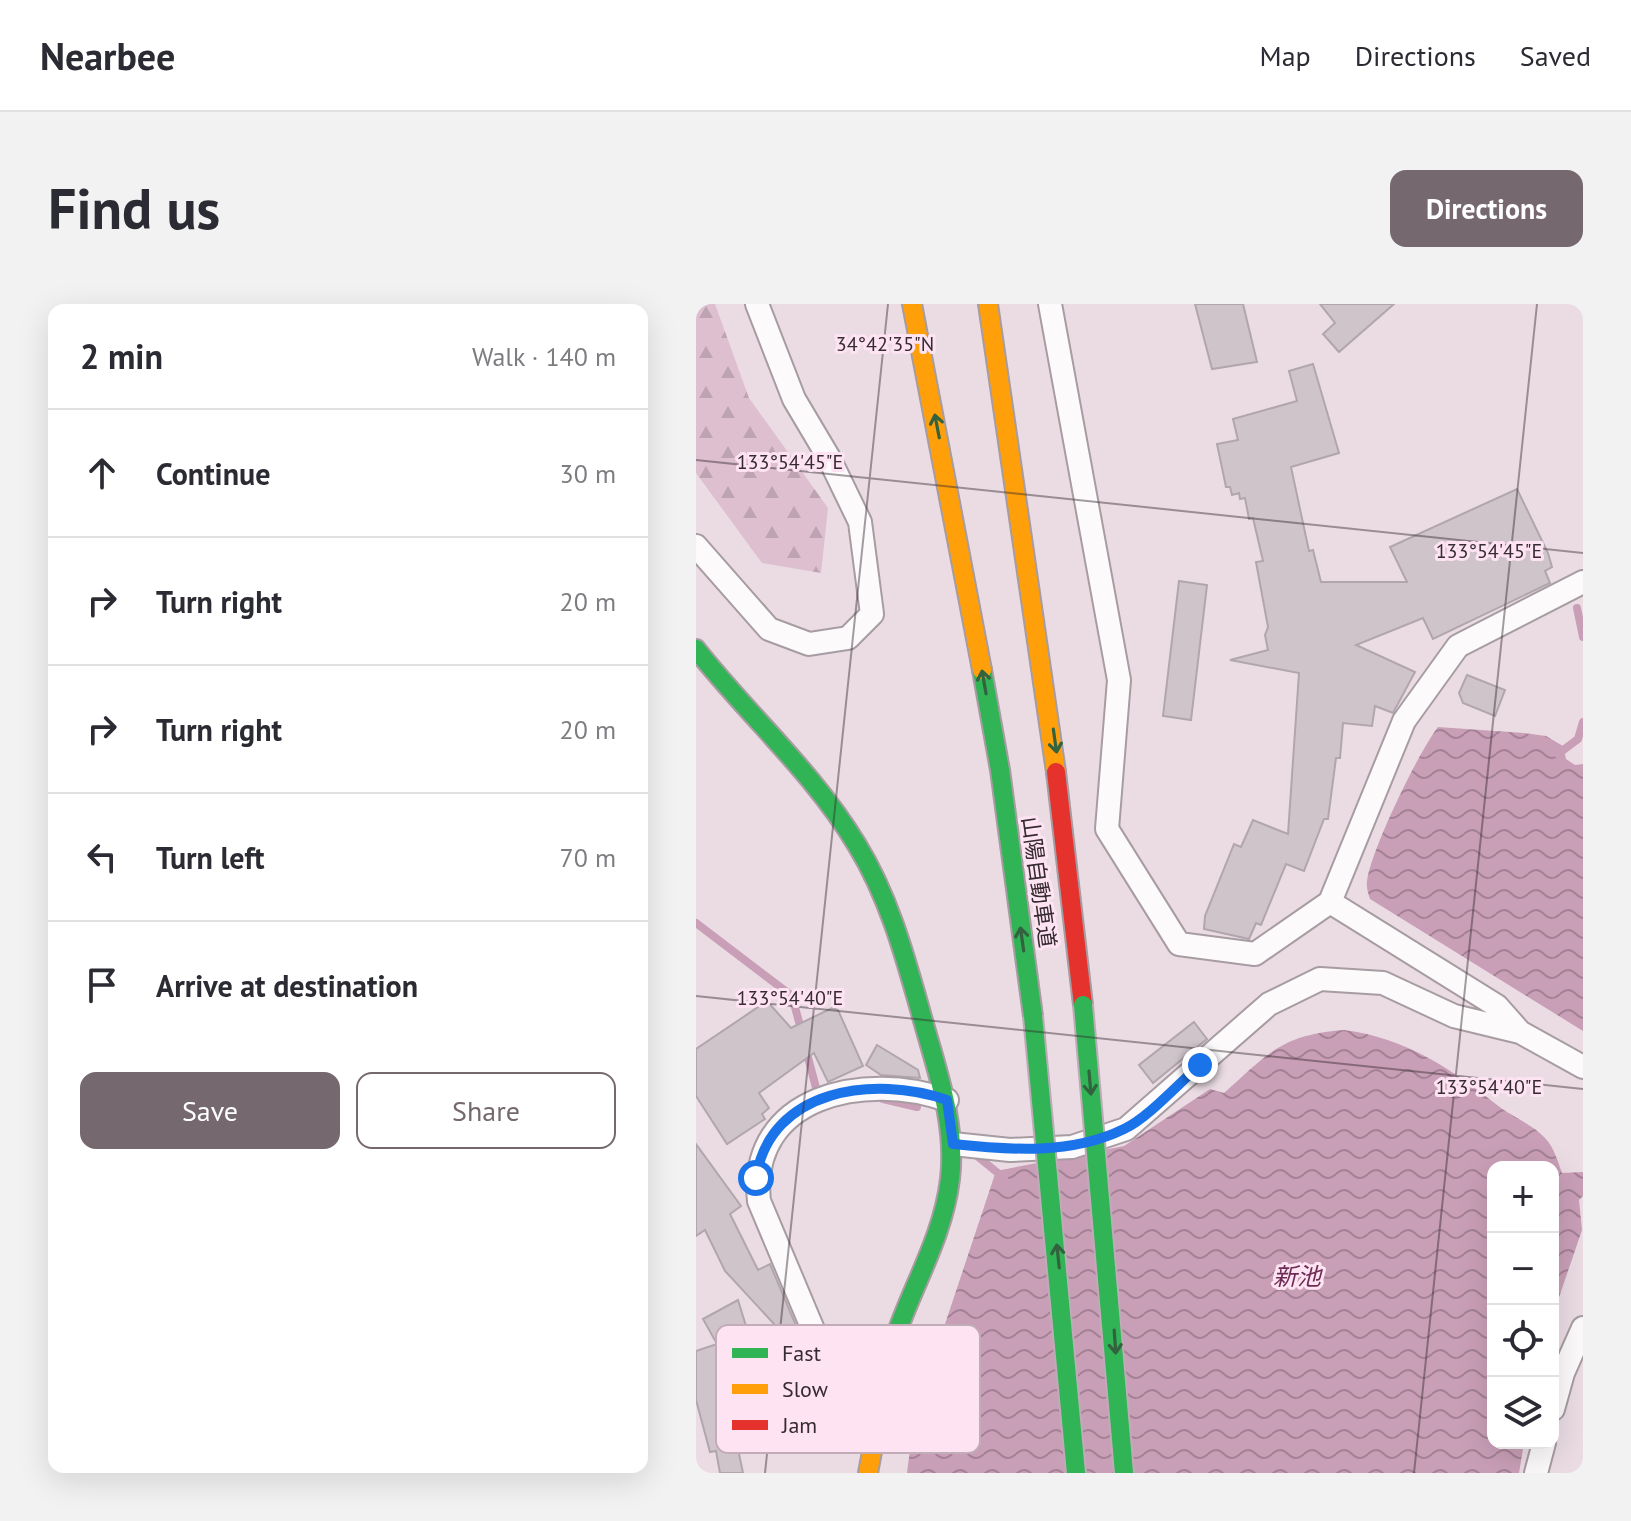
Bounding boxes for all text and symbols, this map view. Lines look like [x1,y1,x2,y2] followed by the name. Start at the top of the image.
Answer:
[40,31,175,80] text: Nearbee
[1260,37,1311,74] text: Map
[1355,37,1476,74] text: Directions
[1520,37,1591,74] text: Saved
[1390,170,1583,247] button: Directions
[48,172,220,244] text: Find us
[836,331,934,357] text: 34°42'35"N
[80,334,163,378] text: 2 min
[472,340,616,373] text: Walk · 140 m
[929,414,944,440] one-way arrow
[737,449,843,475] text: 133°54'45"E
[80,451,124,495] icon: ahead
[156,454,270,493] text: Continue
[560,457,616,490] text: 30 m
[1436,538,1542,564] text: 133°54'45"E
[80,579,124,623] icon: right
[156,582,282,621] text: Turn right
[560,585,616,618] text: 20 m
[976,670,991,695] one-way arrow
[80,707,124,751] icon: right
[156,710,282,749] text: Turn right
[560,713,616,746] text: 20 m
[1048,728,1063,753] one-way arrow
[1016,815,1062,949] street label: 山陽自動車道
[80,835,124,879] icon: left
[156,838,264,877] text: Turn left
[560,841,616,874] text: 70 m
[1015,926,1030,953] one-way arrow
[80,963,124,1007] icon: arrive
[156,966,418,1005] text: Arrive at destination
[737,985,843,1011] text: 133°54'40"E
[1182,1047,1218,1083] route end
[1083,1069,1098,1096] one-way arrow
[80,1072,340,1149] button: Save
[356,1072,616,1149] button: Share
[1436,1074,1542,1100] text: 133°54'40"E
[738,1160,774,1196] route start
[1487,1161,1559,1449] map controls
[1487,1161,1559,1233] button: +
[1487,1233,1559,1305] button: −
[1050,1243,1065,1270] one-way arrow
[1273,1261,1323,1292] water label: 新池
[1487,1305,1559,1377] button: locate
[716,1325,980,1453] legend
[1108,1328,1123,1355] one-way arrow
[782,1339,822,1367] text: Fast
[782,1375,828,1403] text: Slow
[1487,1377,1559,1449] button: layers
[781,1411,817,1439] text: Jam

